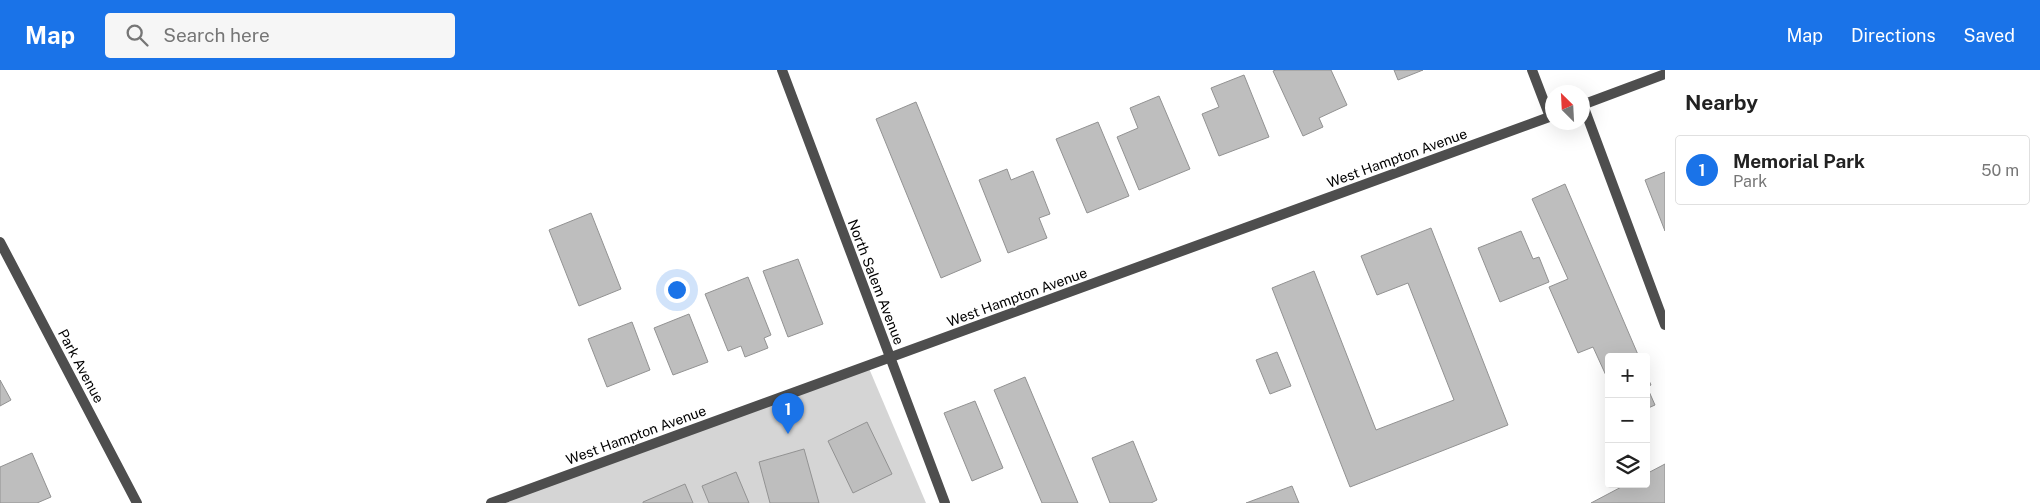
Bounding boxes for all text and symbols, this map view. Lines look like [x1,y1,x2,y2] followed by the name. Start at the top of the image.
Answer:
[105,13,455,58] search box
[25,21,75,49] text: Map
[123,21,151,49] icon: search
[163,24,270,46] text: Search here
[1786,25,1823,46] text: Map
[1851,25,1936,46] text: Directions
[1964,25,2015,46] text: Saved
[1545,85,1590,130] north arrow
[1685,90,1758,115] text: Nearby
[1325,125,1469,191] street label: West Hampton Avenue
[1733,150,1865,172] text: Memorial Park
[1699,161,1705,180] text: 1
[1981,161,2019,180] text: 50 m
[1733,172,1767,191] text: Park
[845,217,907,347] street label: North Salem Avenue
[945,264,1089,330] street label: West Hampton Avenue
[664,277,690,303] your location
[55,326,107,406] street label: Park Avenue
[1605,353,1650,488] map controls
[1605,353,1650,398] button: +
[772,393,804,434] pin: 1
[1605,398,1650,443] button: −
[564,402,708,468] street label: West Hampton Avenue
[1605,443,1650,488] button: layers

